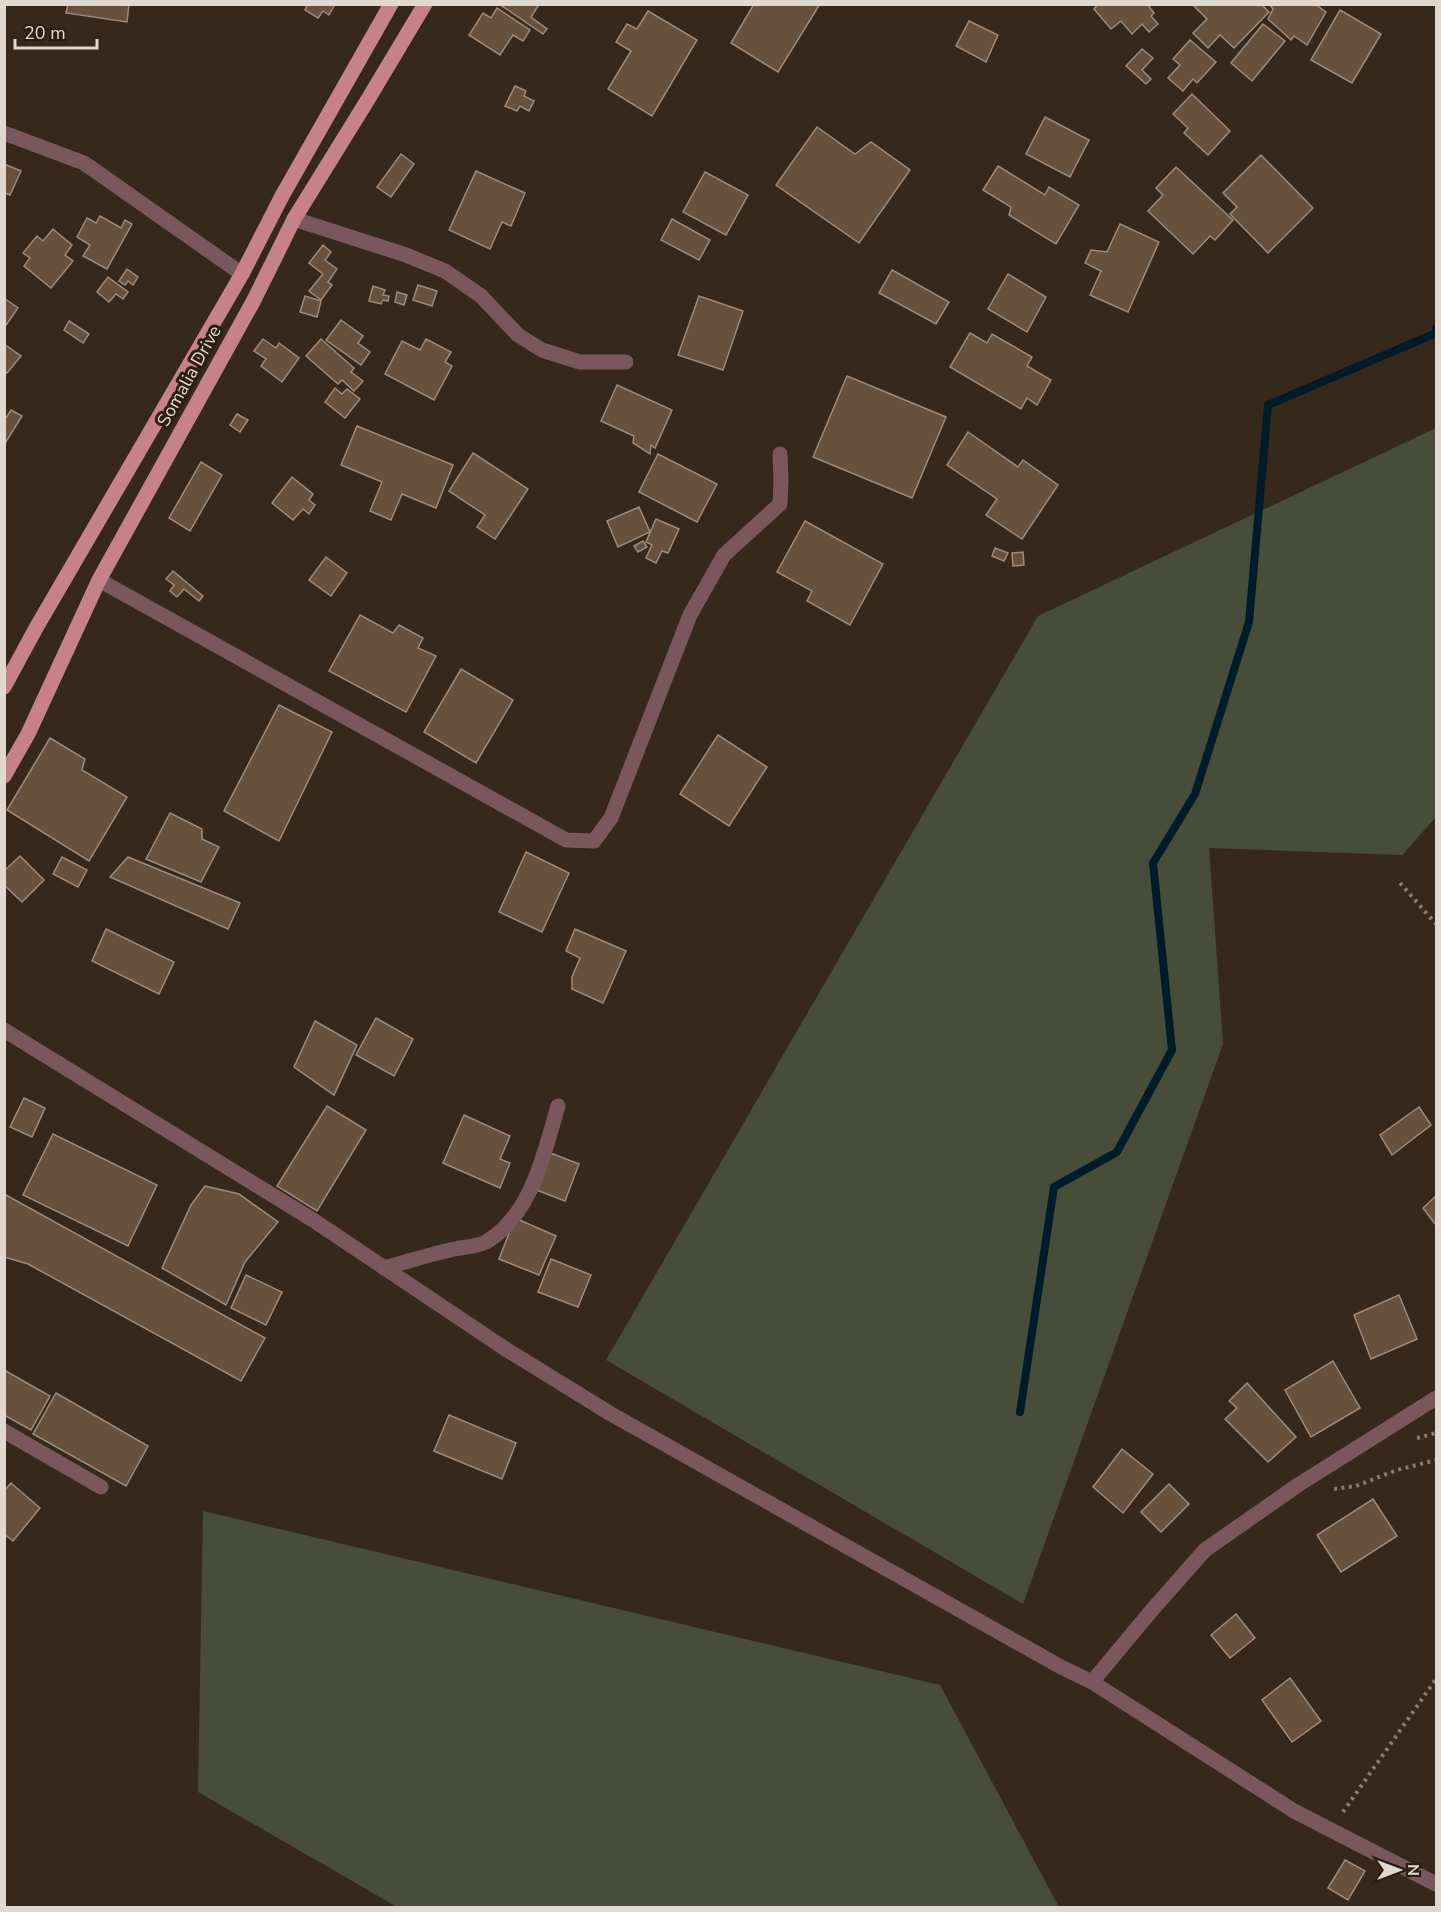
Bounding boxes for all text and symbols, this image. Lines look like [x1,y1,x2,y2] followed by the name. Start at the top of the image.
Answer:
[15,12,98,50] scale bar
[24,21,66,45] text: 20 m
[151,321,227,431] street label: Somalia Drive
[1369,1840,1429,1900] north arrow
[1402,1864,1424,1876] text: N

